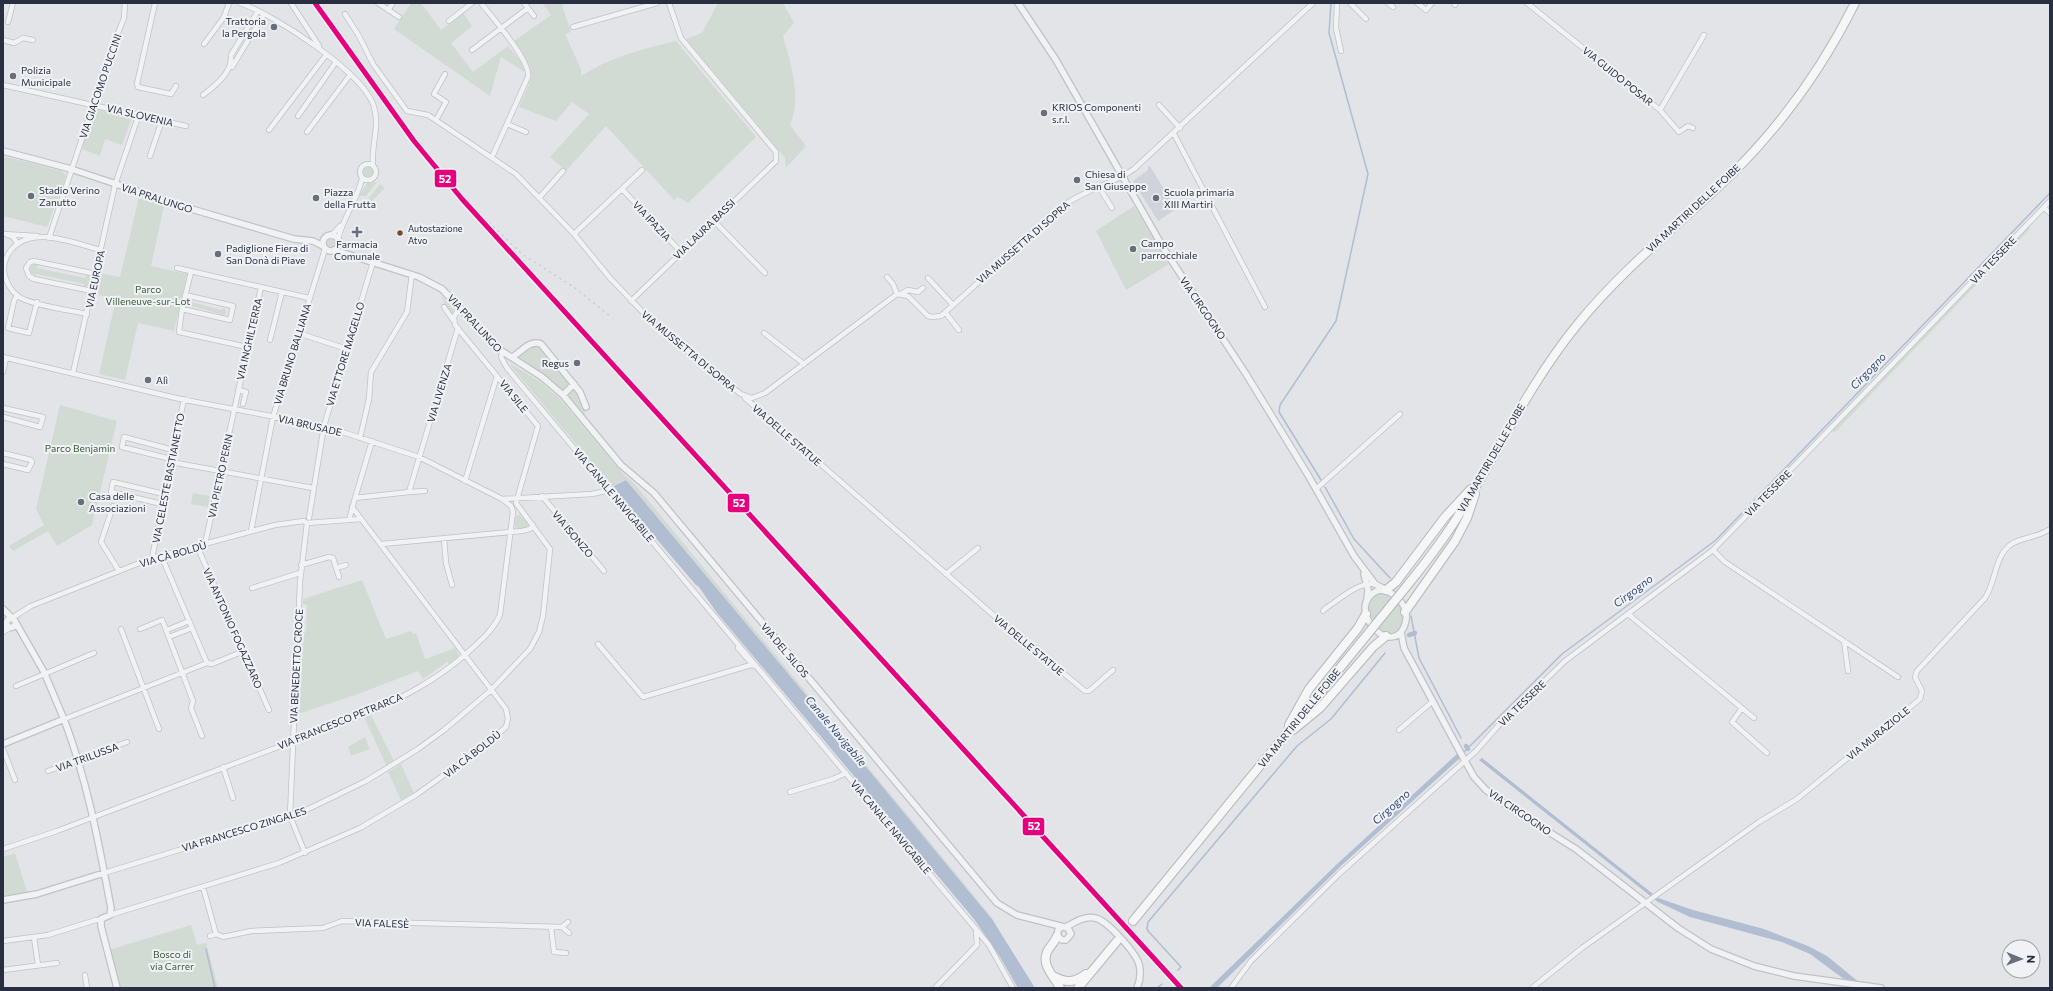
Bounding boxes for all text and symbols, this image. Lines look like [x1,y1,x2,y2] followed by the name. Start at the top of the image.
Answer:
[222,15,266,39] place label: Trattoria la Pergola
[269,22,279,32] marker: Trattoria la Pergola
[76,32,124,140] street label: VIA GIACOMO PUCCINI
[1580,44,1656,108] street label: VIA GUIDO POSAR
[21,64,71,88] place label: Polizia Municipale
[8,71,18,81] marker: Polizia Municipale
[1052,101,1141,125] place label: KRIOS Componenti s.r.l.
[106,102,175,129] street label: VIA SLOVENIA
[1039,108,1049,118] marker: KRIOS Componenti s.r.l.
[1644,161,1742,255] street label: VIA MARTIRI DELLE FOIBE
[1085,168,1146,192] place label: Chiesa di San Giuseppe
[434,169,457,188] line badge: 52
[439,172,451,185] text: 52
[1072,175,1082,185] marker: Chiesa di San Giuseppe
[120,181,194,215] street label: VIA PRALUNGO
[39,184,100,208] place label: Stadio Verino Zanutto
[324,186,376,210] place label: Piazza della Frutta
[1164,186,1234,210] place label: Scuola primaria XIII Martiri
[26,191,36,201] marker: Stadio Verino Zanutto
[311,193,321,203] marker: Piazza della Frutta
[1151,193,1161,203] marker: Scuola primaria XIII Martiri
[671,196,737,262] street label: VIA LAURA BASSI
[630,198,674,244] street label: VIA IPAZIA
[974,198,1072,286] street label: VIA MUSSETTA DI SOPRA
[408,223,463,246] place label: Autostazione Atvo
[352,227,362,237] marker: Farmacia Comunale
[395,228,405,238] marker: Autostazione Atvo
[1967,234,2019,286] street label: VIA TESSERE
[1141,237,1197,261] place label: Campo parrocchiale
[334,238,380,262] place label: Farmacia Comunale
[226,242,308,266] place label: Padiglione Fiera di San Donà di Piave
[1128,244,1138,254] marker: Campo parrocchiale
[83,249,107,309] street label: VIA EUROPA
[213,249,223,259] marker: Padiglione Fiera di San Donà di Piave
[1178,274,1228,342] street label: VIA CIRGOGNO
[106,283,190,307] park label: Parco Villeneuve-sur-Lot
[445,292,505,354] street label: VIA PRALUNGO
[234,297,264,381] street label: VIA INGHILTERRA
[323,300,367,408] street label: VIA ETTORE MAGELLO
[271,302,313,406] street label: VIA BRUNO BALLIANA
[639,308,739,394] street label: VIA MUSSETTA DI SOPRA
[1847,349,1889,392] water label: Cirgogno
[542,357,569,369] place label: Regus
[572,358,582,368] marker: Regus
[424,362,454,424] street label: VIA LIVENZA
[156,374,168,386] place label: Alì
[143,375,153,385] marker: Alì
[497,377,531,415] street label: VIA SILE
[1455,401,1527,515] street label: VIA MARTIRI DELLE FOIBE
[750,402,824,468] street label: VIA DELLE STATUE
[149,412,187,544] street label: VIA CELESTE BASTIANETTO
[277,412,343,438] street label: VIA BRUSADE
[205,433,235,519] street label: VIA PIETRO PERIN
[45,442,115,454] park label: Parco Benjamin
[571,446,657,544] street label: VIA CANALE NAVIGABILE
[1742,467,1794,519] street label: VIA TESSERE
[89,490,146,514] place label: Casa delle Associazioni
[727,493,750,513] line badge: 52
[733,496,745,509] text: 52
[76,497,86,507] marker: Casa delle Associazioni
[550,508,596,560] street label: VIA ISONZO
[138,539,208,569] street label: VIA CÀ BOLDÙ
[201,566,265,690] street label: VIA ANTONIO FOGAZZARO
[1610,571,1655,610] water label: Cirgogno
[287,608,305,724] street label: VIA BENEDETTO CROCE
[991,612,1067,678] street label: VIA DELLE STATUE
[759,620,811,680] street label: VIA DEL SILOS
[1255,666,1343,770] street label: VIA MARTIRI DELLE FOIBE
[1496,677,1548,729] street label: VIA TESSERE
[276,690,404,752] street label: VIA FRANCESCO PETRARCA
[803,693,870,769] water label: Canale Navigabile
[1844,704,1912,762] street label: VIA MURAZIOLE
[441,728,503,780] street label: VIA CÀ BOLDÙ
[54,740,120,774] street label: VIA TRILUSSA
[848,778,934,876] street label: VIA CANALE NAVIGABILE
[1369,786,1412,827] water label: Cirgogno
[1486,787,1554,837] street label: VIA CIRGOGNO
[180,804,308,854] street label: VIA FRANCESCO ZINGALES
[1022,817,1045,836] line badge: 52
[1028,819,1040,832] text: 52
[355,916,409,930] street label: VIA FALESÈ
[2001,939,2041,979] north arrow
[150,948,194,972] park label: Bosco di via Carrer
[2025,955,2038,963] text: N

